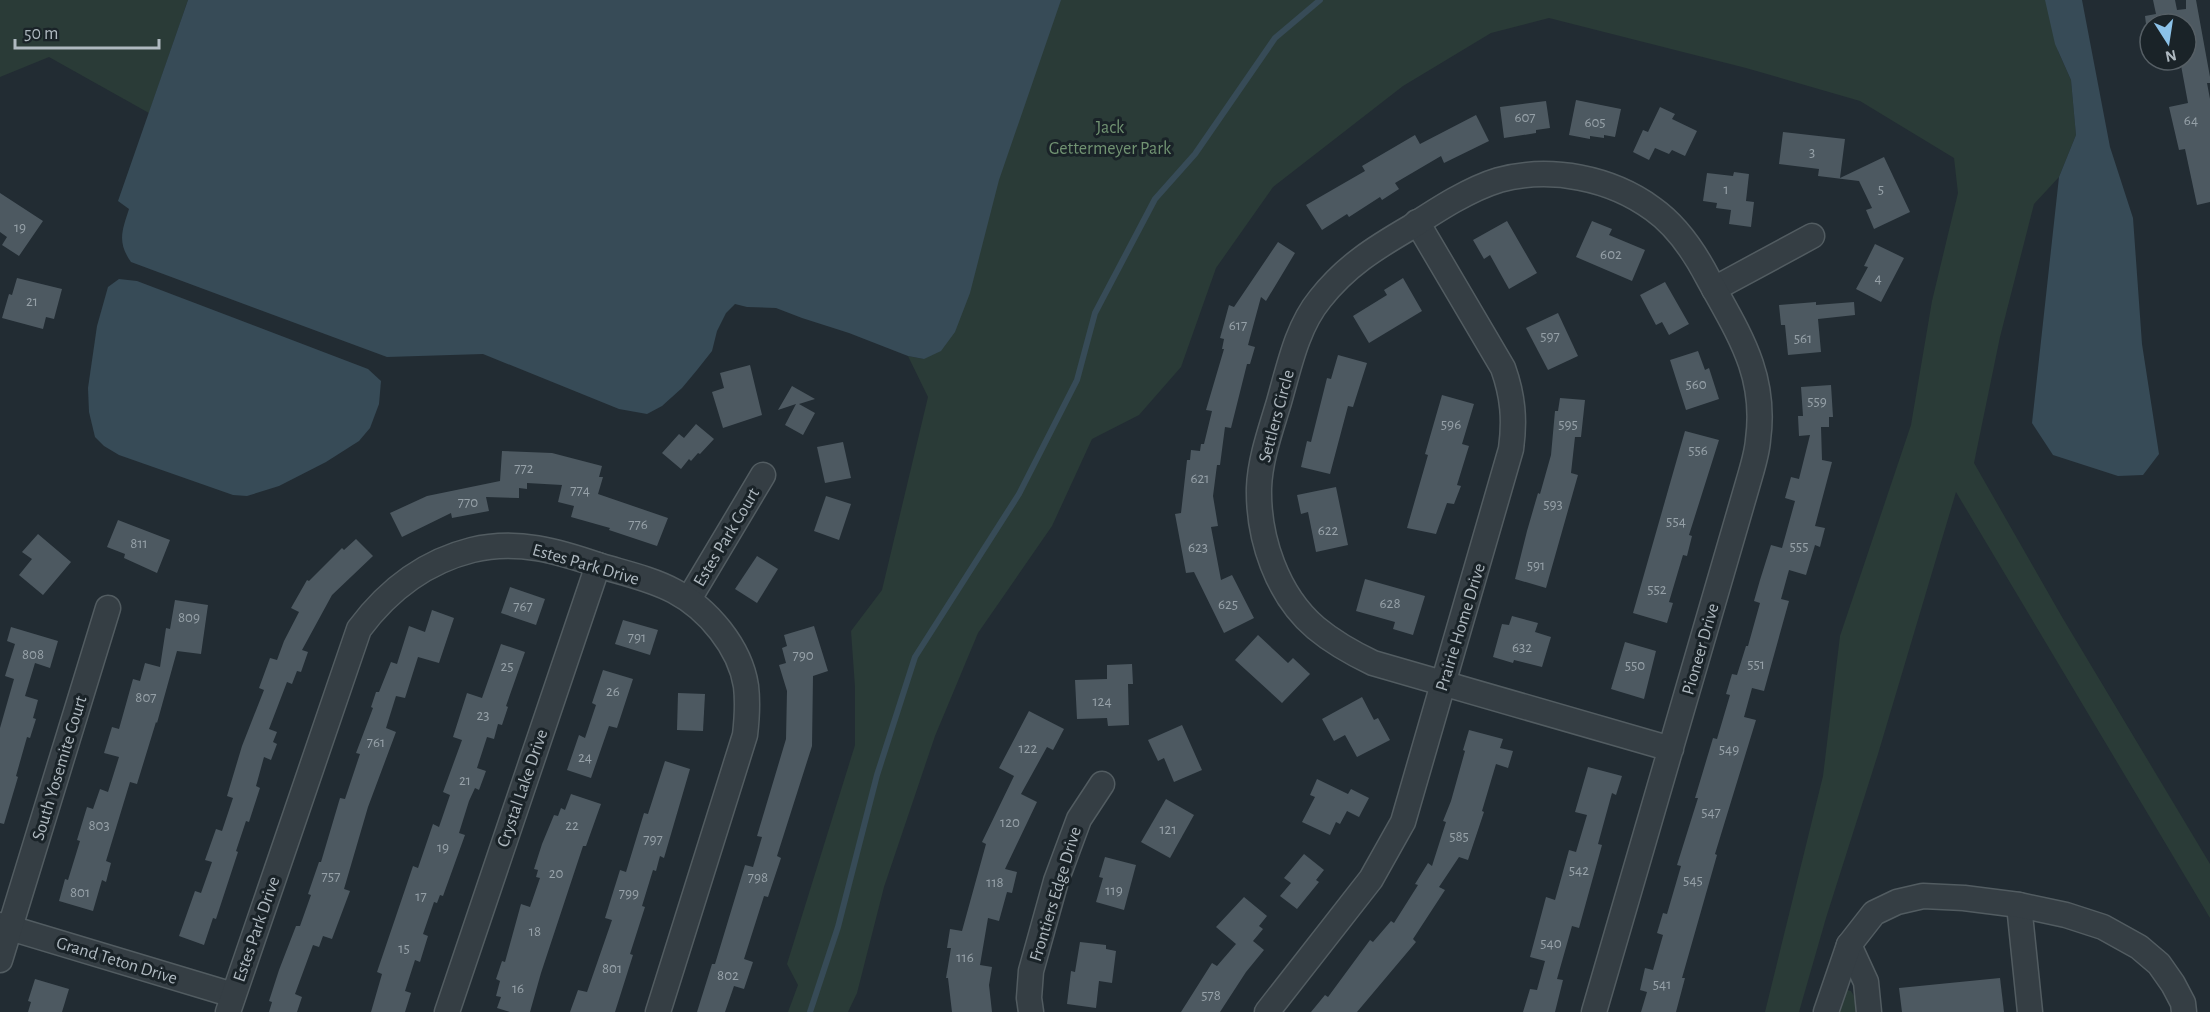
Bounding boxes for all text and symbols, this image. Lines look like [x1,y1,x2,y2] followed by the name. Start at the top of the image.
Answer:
[15,12,159,50] scale bar
[2138,12,2198,72] north arrow
[24,25,58,43] text: 50 m
[2164,47,2178,65] text: N
[1514,110,1536,125] house number: 607
[2184,113,2198,128] house number: 64
[1584,115,1606,130] house number: 605
[1049,119,1172,158] park label: Jack Gettermeyer Park
[1809,145,1815,160] house number: 3
[1723,182,1729,197] house number: 1
[1878,182,1884,197] house number: 5
[14,220,26,235] house number: 19
[1600,247,1622,262] house number: 602
[1874,271,1882,286] house number: 4
[26,294,38,309] house number: 21
[1229,318,1247,333] house number: 617
[1540,329,1560,344] house number: 597
[1794,331,1812,346] house number: 561
[1256,368,1298,465] street label: Settlers Circle
[1685,377,1707,392] house number: 560
[1807,394,1827,409] house number: 559
[1441,417,1461,432] house number: 596
[1558,417,1578,432] house number: 595
[1688,443,1708,458] house number: 556
[514,461,534,476] house number: 772
[1190,471,1210,486] house number: 621
[570,483,590,498] house number: 774
[691,485,763,590] street label: Estes Park Court
[458,495,478,510] house number: 770
[1543,497,1563,512] house number: 593
[1666,514,1686,529] house number: 554
[628,517,648,532] house number: 776
[1318,523,1339,538] house number: 622
[130,536,148,551] house number: 811
[1790,539,1808,554] house number: 555
[1188,540,1208,555] house number: 623
[530,541,641,589] street label: Estes Park Drive
[1527,558,1545,573] house number: 591
[1433,561,1489,693] street label: Prairie Home Drive
[1647,582,1667,597] house number: 552
[1380,596,1401,611] house number: 628
[1218,597,1238,612] house number: 625
[513,599,533,614] house number: 767
[1679,601,1723,697] street label: Pioneer Drive
[178,610,200,625] house number: 809
[628,630,646,645] house number: 791
[1512,640,1532,655] house number: 632
[22,647,44,662] house number: 808
[792,648,814,663] house number: 790
[1747,657,1765,672] house number: 551
[1625,658,1645,673] house number: 550
[500,659,514,674] house number: 25
[606,684,620,699] house number: 26
[135,690,157,705] house number: 807
[29,694,91,843] street label: South Yosemite Court
[1092,694,1112,709] house number: 124
[476,708,490,723] house number: 23
[494,727,552,850] street label: Crystal Lake Drive
[367,735,385,750] house number: 761
[1019,741,1038,756] house number: 122
[1719,742,1739,757] house number: 549
[578,750,592,765] house number: 24
[459,773,471,788] house number: 21
[1701,805,1721,820] house number: 547
[1000,815,1020,830] house number: 120
[88,818,110,833] house number: 803
[565,818,579,833] house number: 22
[1159,822,1177,837] house number: 121
[1027,825,1085,964] street label: Frontiers Edge Drive
[1449,829,1469,844] house number: 585
[643,832,663,847] house number: 797
[437,840,449,855] house number: 19
[1569,863,1589,878] house number: 542
[549,866,563,881] house number: 20
[322,869,340,884] house number: 757
[748,870,768,885] house number: 798
[1683,873,1703,888] house number: 545
[230,874,283,984] street label: Estes Park Drive
[986,875,1004,890] house number: 118
[1105,883,1123,898] house number: 119
[70,885,90,900] house number: 801
[619,886,639,901] house number: 799
[415,889,427,904] house number: 17
[529,924,541,939] house number: 18
[54,934,179,988] street label: Grand Teton Drive
[1540,936,1562,951] house number: 540
[398,941,410,956] house number: 15
[956,950,974,965] house number: 116
[602,961,622,976] house number: 801
[717,968,739,983] house number: 802
[1653,977,1671,992] house number: 541
[512,981,524,996] house number: 16
[1201,988,1221,1003] house number: 578

